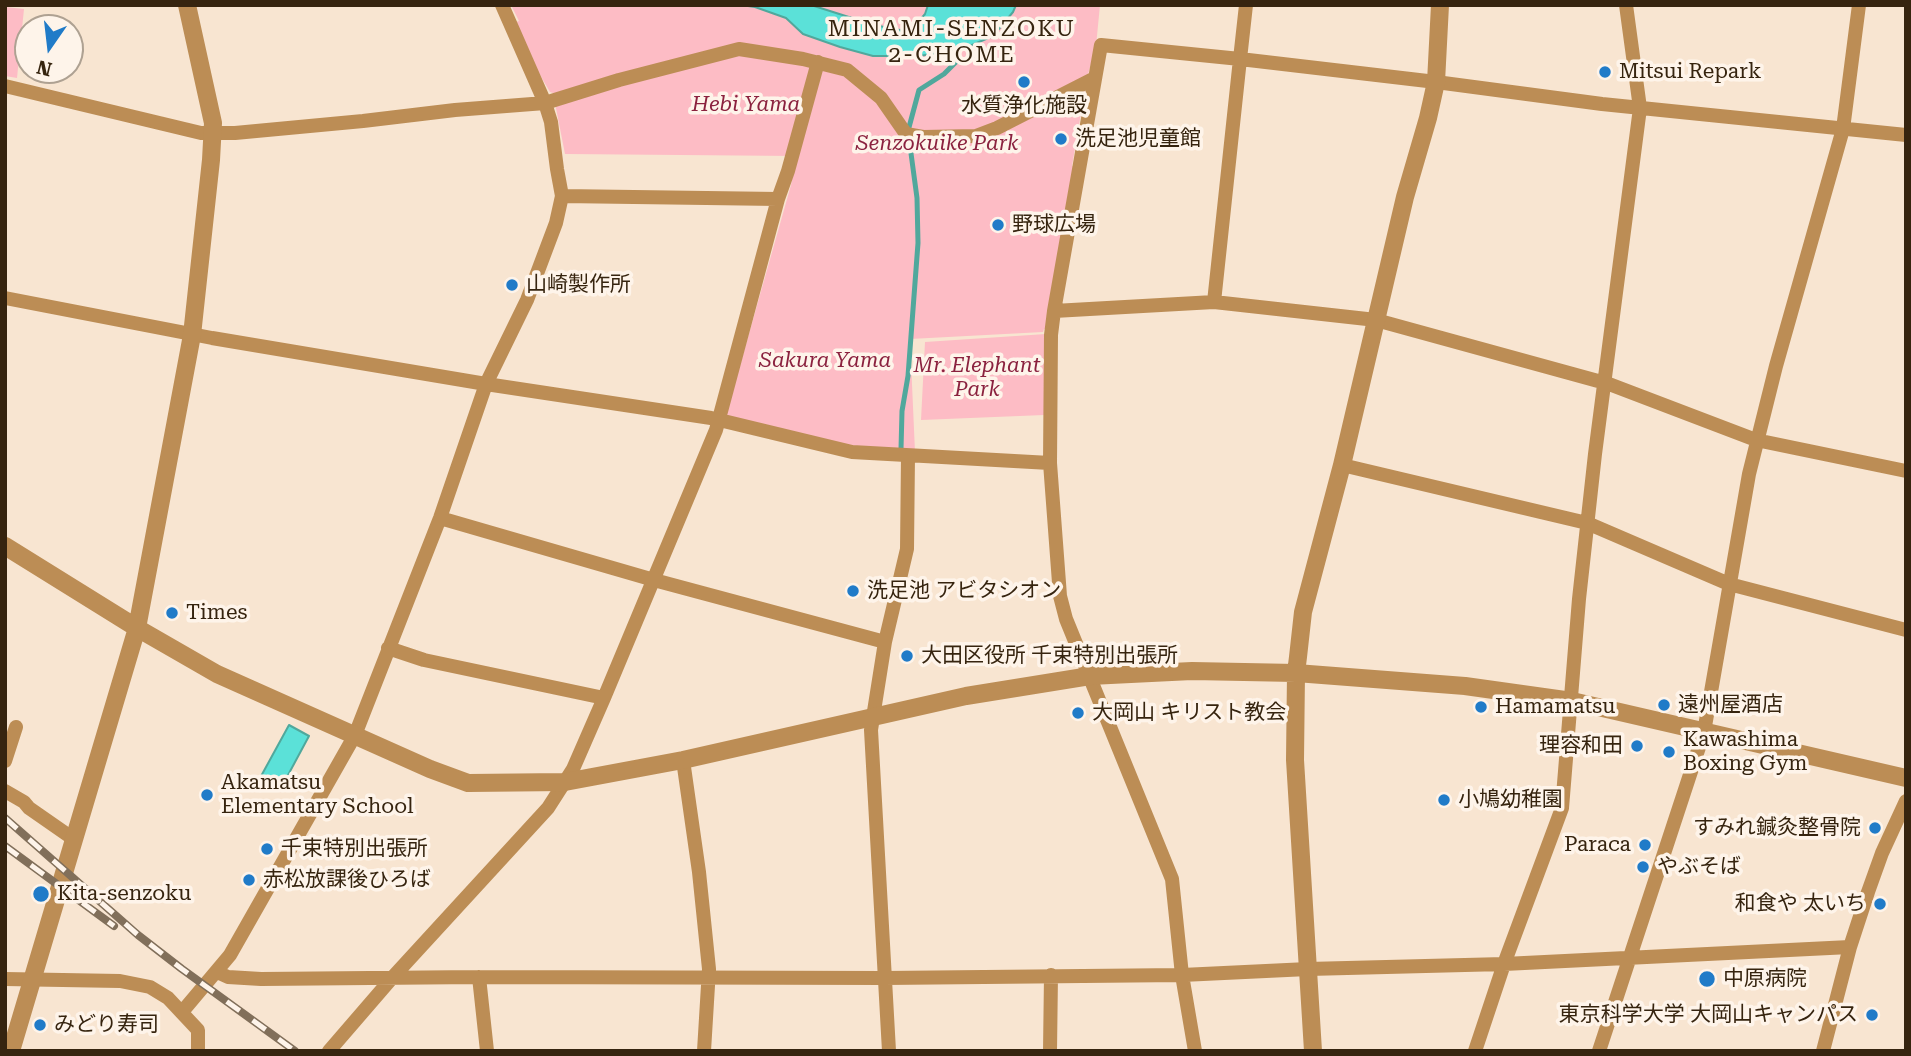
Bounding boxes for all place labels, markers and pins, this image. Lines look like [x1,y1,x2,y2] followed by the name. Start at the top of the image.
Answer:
[1619,59,1761,85] place label: Mitsui Repark
[1597,64,1613,80] marker: Mitsui Repark
[1016,74,1032,90] marker: 水質浄化施設
[961,93,1087,119] place label: 水質浄化施設
[1075,126,1201,152] place label: 洗足池児童館
[1053,131,1069,147] marker: 洗足池児童館
[1012,212,1096,238] place label: 野球広場
[990,217,1006,233] marker: 野球広場
[526,272,631,298] place label: 山崎製作所
[504,277,520,293] marker: 山崎製作所
[867,578,1061,604] place label: 洗足池 アビタシオン
[845,583,861,599] marker: 洗足池 アビタシオン
[186,600,247,626] place label: Times
[164,605,180,621] marker: Times
[921,643,1178,669] place label: 大田区役所 千束特別出張所
[899,648,915,664] marker: 大田区役所 千束特別出張所
[1678,692,1783,718] place label: 遠州屋酒店
[1495,694,1615,720] place label: Hamamatsu
[1656,697,1672,713] marker: 遠州屋酒店
[1473,699,1489,715] marker: Hamamatsu
[1092,700,1286,726] place label: 大岡山 キリスト教会
[1070,705,1086,721] marker: 大岡山 キリスト教会
[1683,727,1808,777] place label: Kawashima Boxing Gym
[1539,733,1623,759] place label: 理容和田
[1629,738,1645,754] marker: 理容和田
[1661,744,1677,760] marker: Kawashima Boxing Gym
[221,770,414,820] place label: Akamatsu Elementary School
[199,787,215,803] marker: Akamatsu Elementary School
[1458,787,1563,813] place label: 小鳩幼稚園
[1436,792,1452,808] marker: 小鳩幼稚園
[1693,815,1861,841] place label: すみれ鍼灸整骨院
[1867,820,1883,836] marker: すみれ鍼灸整骨院
[1564,832,1631,858] place label: Paraca
[281,836,428,862] place label: 千束特別出張所
[1637,837,1653,853] marker: Paraca
[259,841,275,857] marker: 千束特別出張所
[1657,854,1741,880] place label: やぶそば
[1635,859,1651,875] marker: やぶそば
[263,867,431,893] place label: 赤松放課後ひろば
[241,872,257,888] marker: 赤松放課後ひろば
[57,881,191,907] place label: Kita-senzoku
[31,884,51,904] marker: Kita-senzoku
[1735,891,1866,917] place label: 和食や 太いち
[1872,896,1888,912] marker: 和食や 太いち
[1723,966,1807,992] place label: 中原病院
[1697,969,1717,989] marker: 中原病院
[1559,1002,1858,1028] place label: 東京科学大学 大岡山キャンパス
[1864,1007,1880,1023] marker: 東京科学大学 大岡山キャンパス
[54,1012,159,1038] place label: みどり寿司
[32,1017,48,1033] marker: みどり寿司

